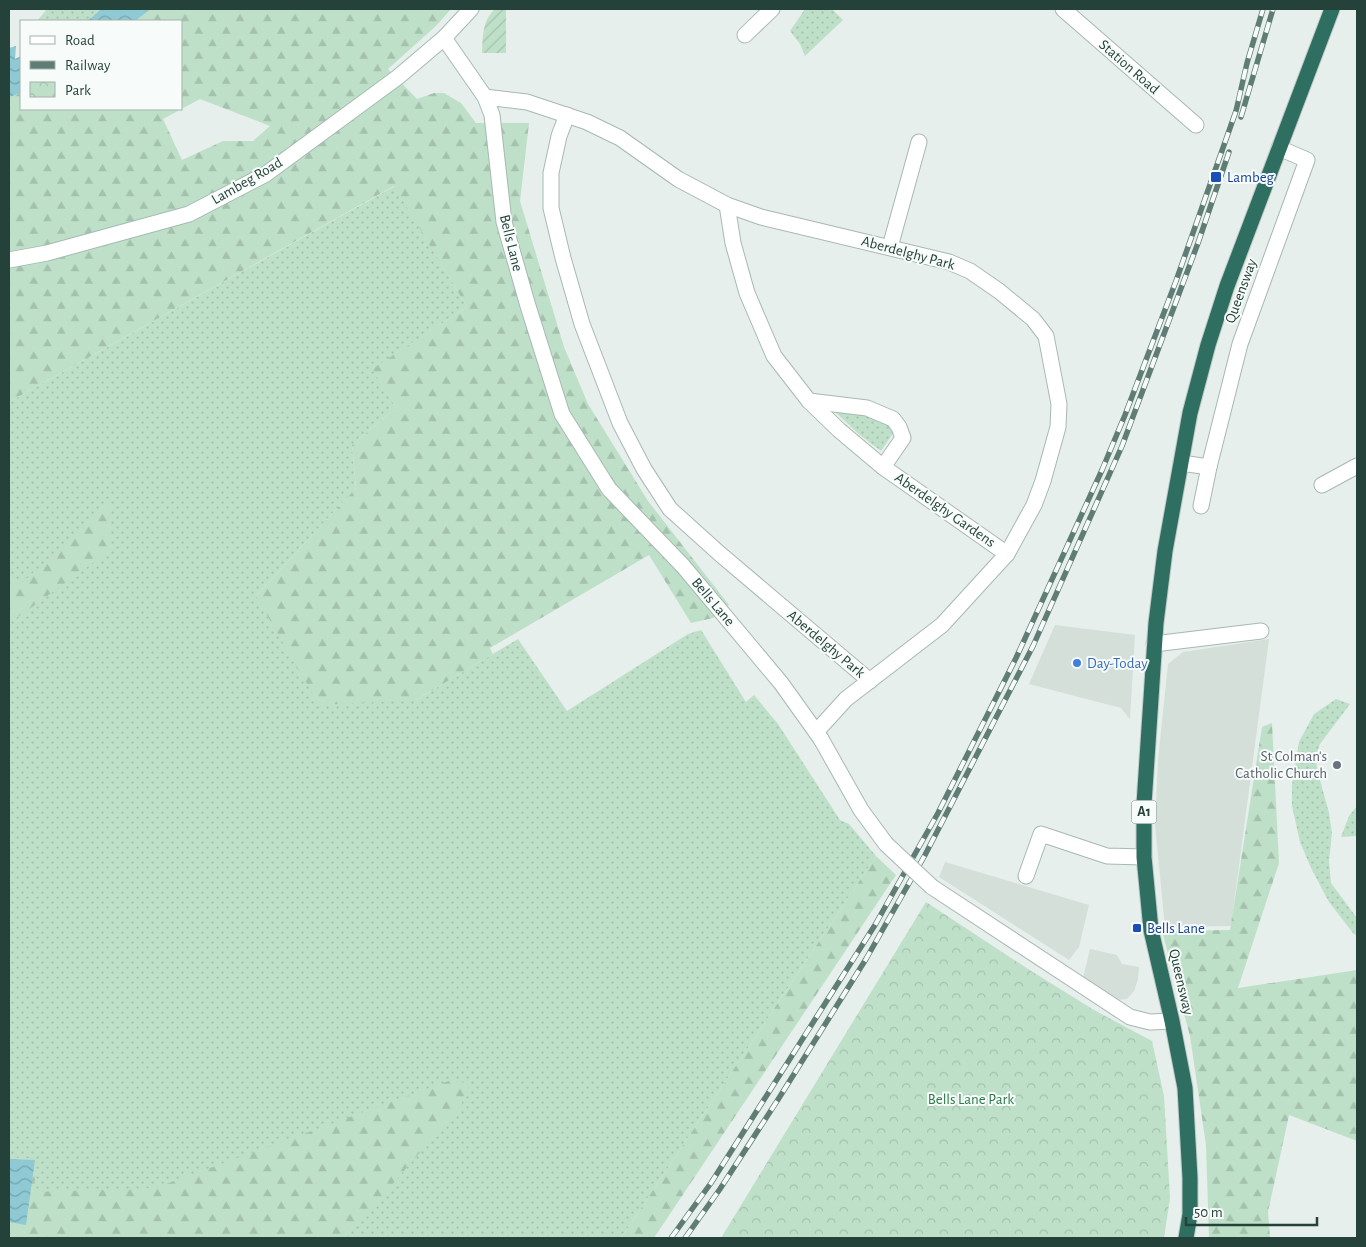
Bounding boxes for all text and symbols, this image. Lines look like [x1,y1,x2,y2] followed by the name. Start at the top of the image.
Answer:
[20,20,182,110] legend
[65,33,95,48] text: Road
[1096,37,1162,97] street label: Station Road
[65,58,111,73] text: Railway
[65,83,91,98] text: Park
[209,155,285,207] street label: Lambeg Road
[1209,170,1223,184] marker: Lambeg
[1227,170,1274,185] place label: Lambeg
[497,213,525,273] street label: Bells Lane
[860,233,957,273] street label: Aberdelghy Park
[1222,256,1260,325] street label: Queensway
[892,470,998,550] street label: Aberdelghy Gardens
[689,575,737,629] street label: Bells Lane
[784,607,868,681] street label: Aberdelghy Park
[1087,656,1148,671] place label: Day-Today
[1071,657,1083,669] marker: Day-Today
[1235,749,1327,781] place label: St Colman's Catholic Church
[1331,759,1343,771] marker: St Colman's Catholic Church
[1132,800,1156,824] road number: A1
[1147,921,1205,936] place label: Bells Lane
[1131,922,1143,934] marker: Bells Lane
[1166,947,1196,1017] street label: Queensway
[928,1092,1014,1107] park label: Bells Lane Park
[1186,1194,1317,1226] scale bar
[1194,1205,1223,1220] text: 50 m

